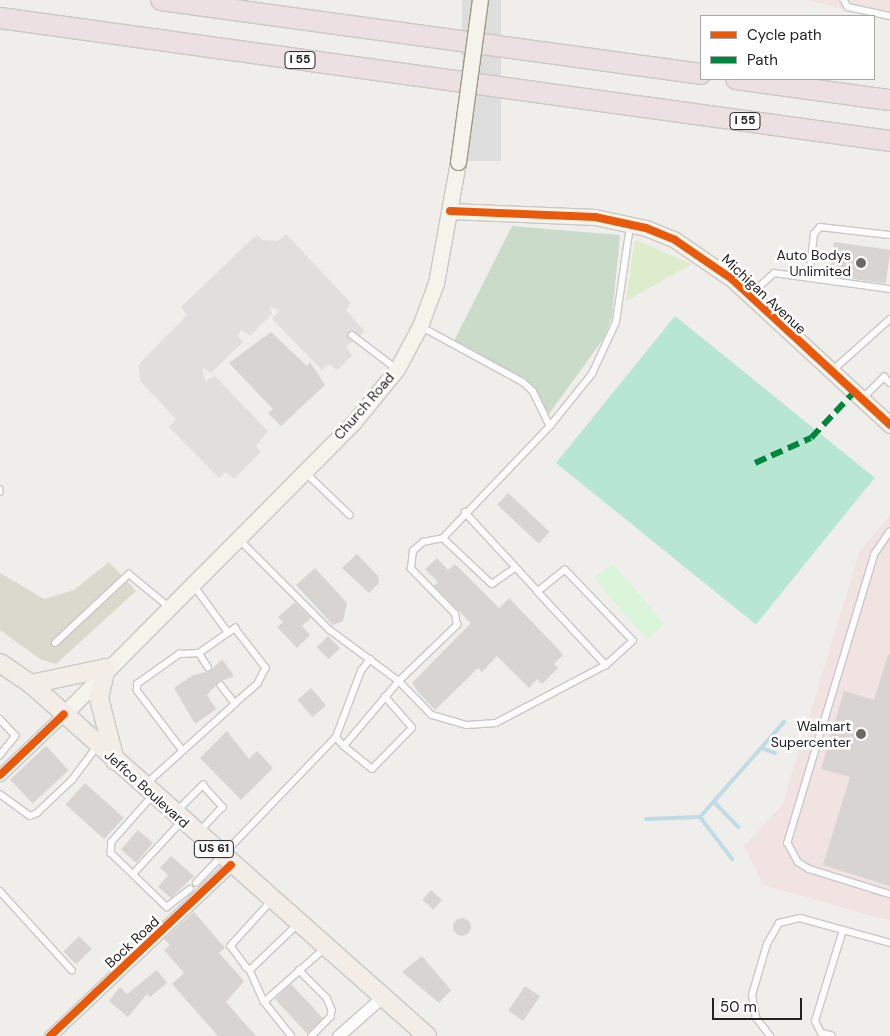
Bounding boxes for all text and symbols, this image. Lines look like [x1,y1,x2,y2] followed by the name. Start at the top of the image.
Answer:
[700,15,875,80] legend
[747,25,822,45] text: Cycle path
[284,50,316,70] road number: I 55
[747,50,778,70] text: Path
[729,112,761,130] road number: I 55
[777,247,851,280] place label: Auto Bodys Unlimited
[718,251,810,337] street label: Michigan Avenue
[855,257,867,269] marker: Auto Bodys Unlimited
[330,369,398,443] street label: Church Road
[771,718,851,750] place label: Walmart Supercenter
[855,728,867,740] marker: Walmart Supercenter
[101,747,193,831] street label: Jeffco Boulevard
[193,840,235,859] road number: US 61
[101,913,163,971] street label: Bock Road
[715,988,805,1020] scale bar
[720,997,757,1017] text: 50 m

